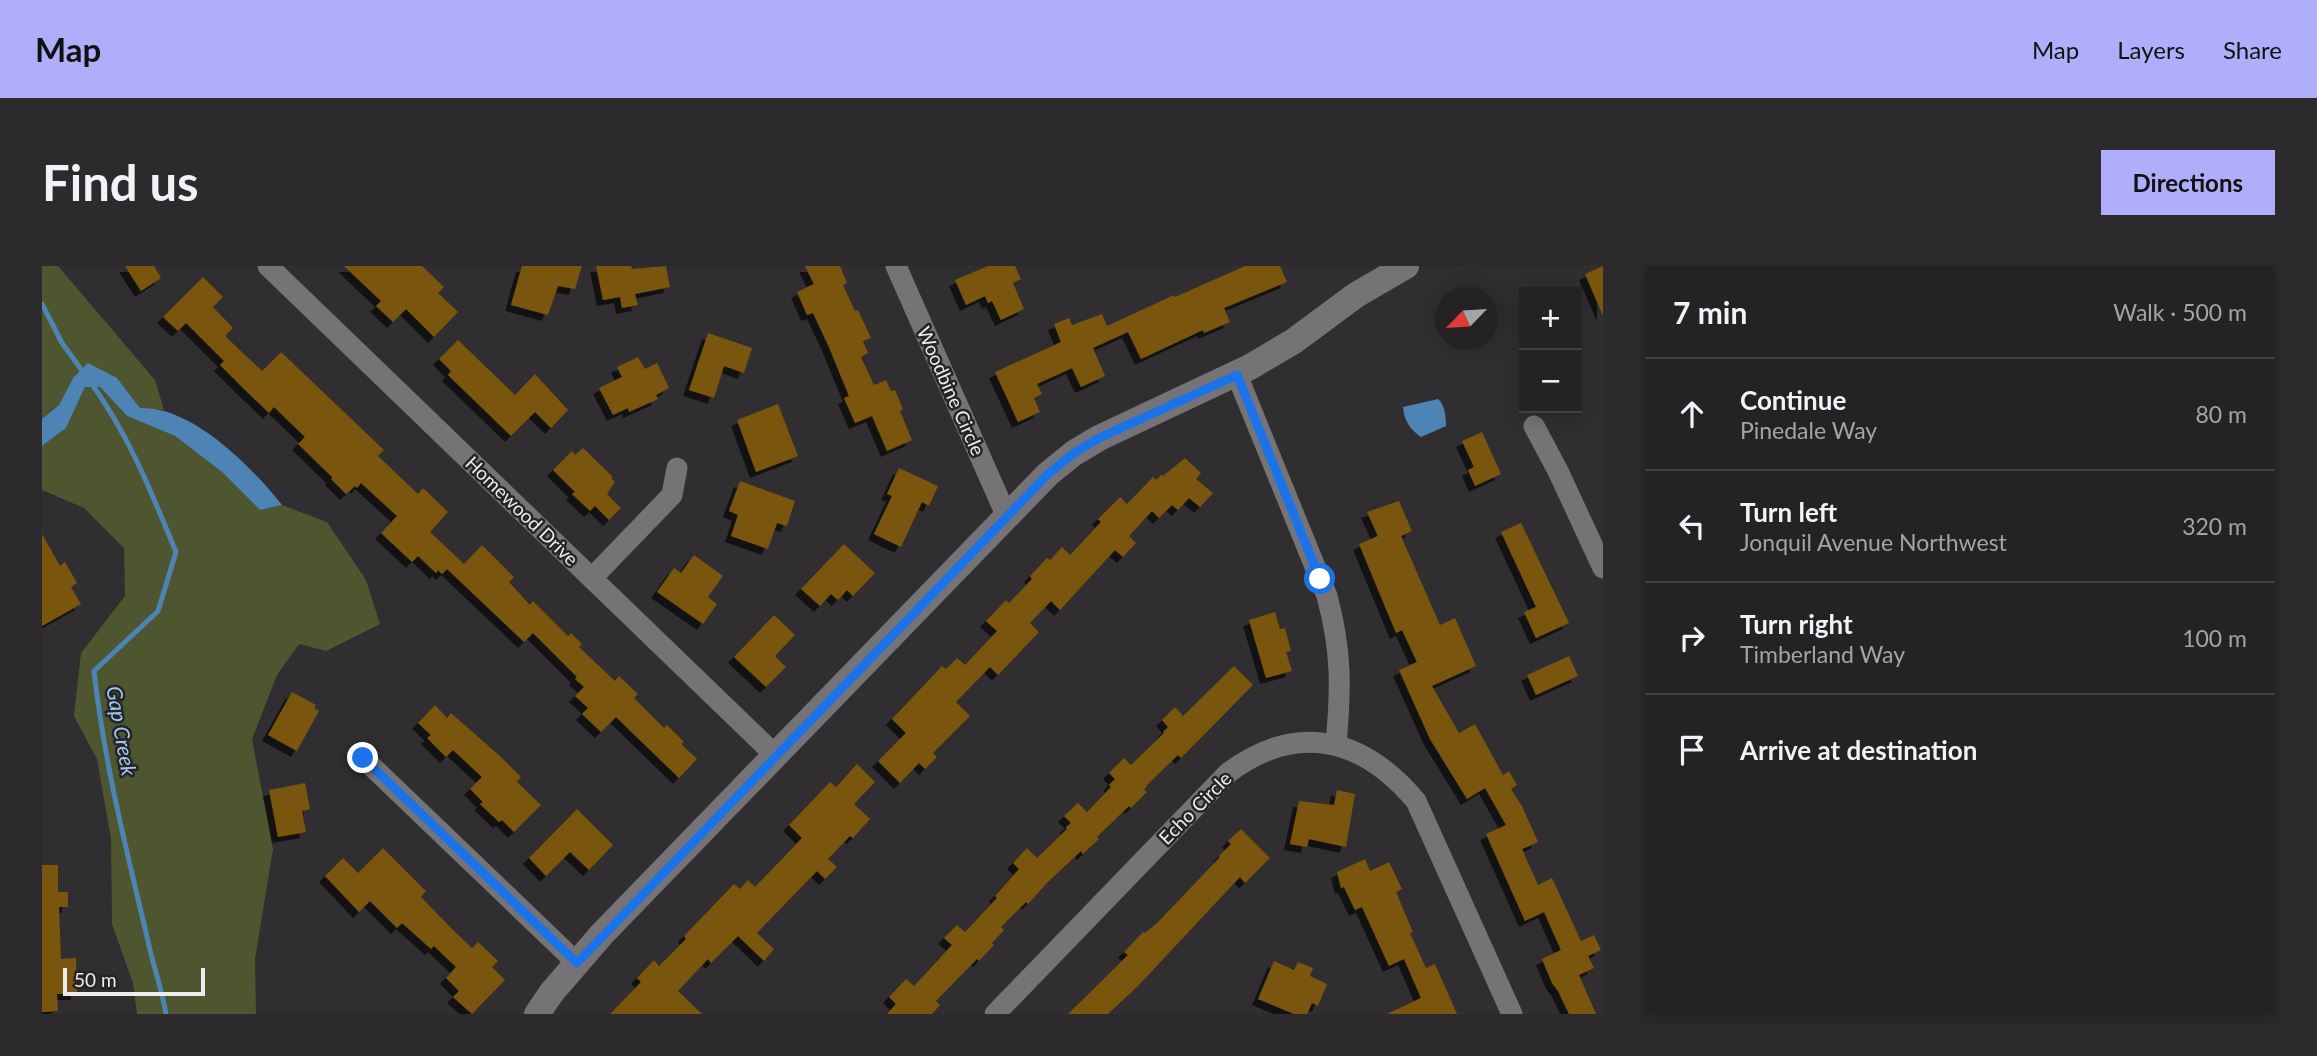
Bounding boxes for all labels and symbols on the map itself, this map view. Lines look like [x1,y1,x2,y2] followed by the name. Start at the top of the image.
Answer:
[1435,287,1498,350] north arrow
[913,323,990,459] street label: Woodbine Circle
[461,451,583,570] street label: Homewood Drive
[1304,563,1335,594] route start
[102,684,143,779] water label: Gap Creek
[347,742,378,773] route end
[1154,767,1236,849] street label: Echo Circle
[63,965,205,997] scale bar

